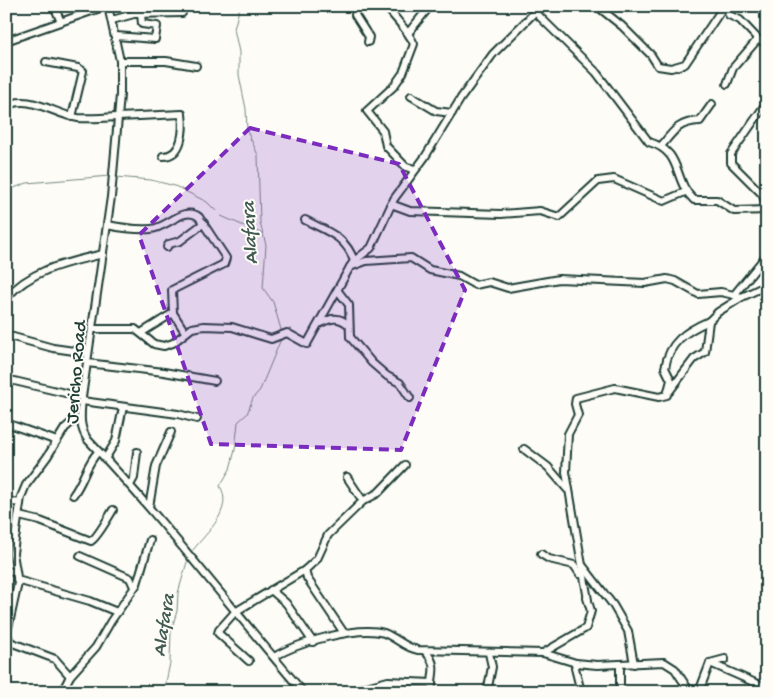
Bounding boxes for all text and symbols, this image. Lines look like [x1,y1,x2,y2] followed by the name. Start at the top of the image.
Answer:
[238,199,265,265] water label: Alafara
[62,318,94,425] street label: Jericho Road
[149,591,182,658] water label: Alafara

